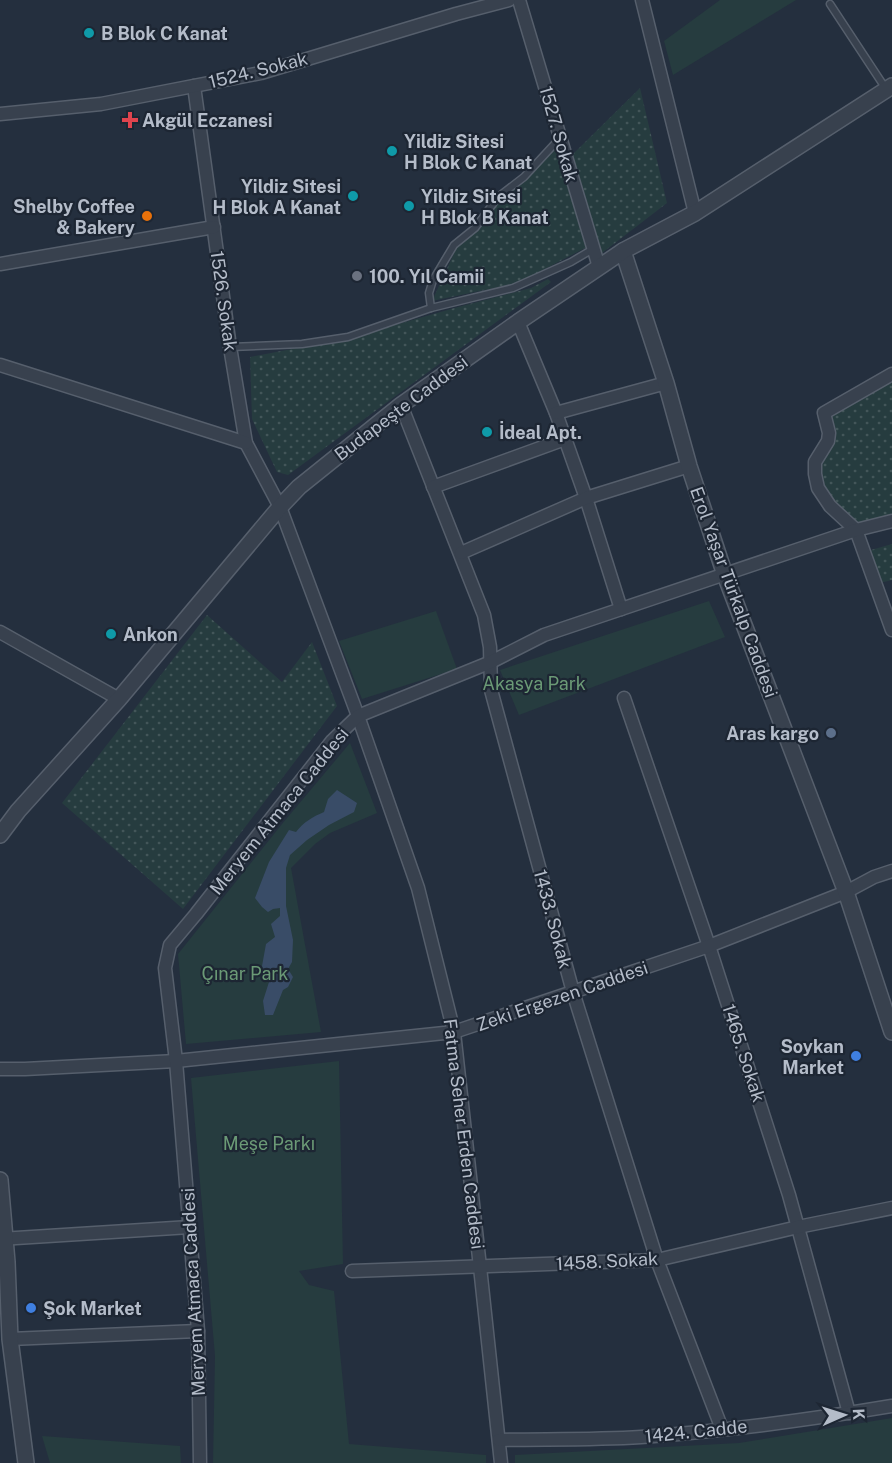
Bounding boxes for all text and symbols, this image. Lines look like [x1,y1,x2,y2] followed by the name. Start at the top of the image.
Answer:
[101,23,228,44] place label: B Blok C Kanat
[82,26,96,40] marker: B Blok C Kanat
[206,48,310,92] street label: 1524. Sokak
[535,84,583,184] street label: 1527. Sokak
[142,110,273,131] place label: Akgül Eczanesi
[123,113,137,127] marker: Akgül Eczanesi
[404,131,532,173] place label: Yildiz Sitesi H Blok C Kanat
[385,144,399,158] marker: Yildiz Sitesi H Blok C Kanat
[213,176,341,218] place label: Yildiz Sitesi H Blok A Kanat
[421,186,549,228] place label: Yildiz Sitesi H Blok B Kanat
[346,189,360,203] marker: Yildiz Sitesi H Blok A Kanat
[13,196,135,238] place label: Shelby Coffee & Bakery
[402,199,416,213] marker: Yildiz Sitesi H Blok B Kanat
[140,209,154,223] marker: Shelby Coffee & Bakery
[207,249,241,353] street label: 1526. Sokak
[369,266,484,287] place label: 100. Yıl Camii
[350,269,364,283] marker: 100. Yıl Camii
[330,351,472,465] street label: Budapeşte Caddesi
[499,421,582,443] place label: İdeal Apt.
[480,425,494,439] marker: İdeal Apt.
[686,484,782,700] street label: Erol Yaşar Türkalp Caddesi
[123,624,178,645] place label: Ankon
[104,627,118,641] marker: Ankon
[482,673,586,694] park label: Akasya Park
[205,723,353,899] street label: Meryem Atmaca Caddesi
[726,723,819,744] place label: Aras kargo
[824,726,838,740] marker: Aras kargo
[530,867,576,971] street label: 1433. Sokak
[474,957,650,1035] street label: Zeki Ergezen Caddesi
[202,963,288,984] park label: Çınar Park
[718,1001,770,1105] street label: 1465. Sokak
[439,1018,489,1250] street label: Fatma Seher Erden Caddesi
[780,1036,844,1078] place label: Soykan Market
[849,1049,863,1063] marker: Soykan Market
[223,1133,315,1154] park label: Meşe Parkı
[177,1187,209,1397] street label: Meryem Atmaca Caddesi
[555,1248,659,1274] street label: 1458. Sokak
[43,1298,142,1319] place label: Şok Market
[24,1301,38,1315] marker: Şok Market
[814,1385,874,1445] north arrow
[849,1408,868,1421] text: K
[644,1415,748,1447] street label: 1424. Cadde

